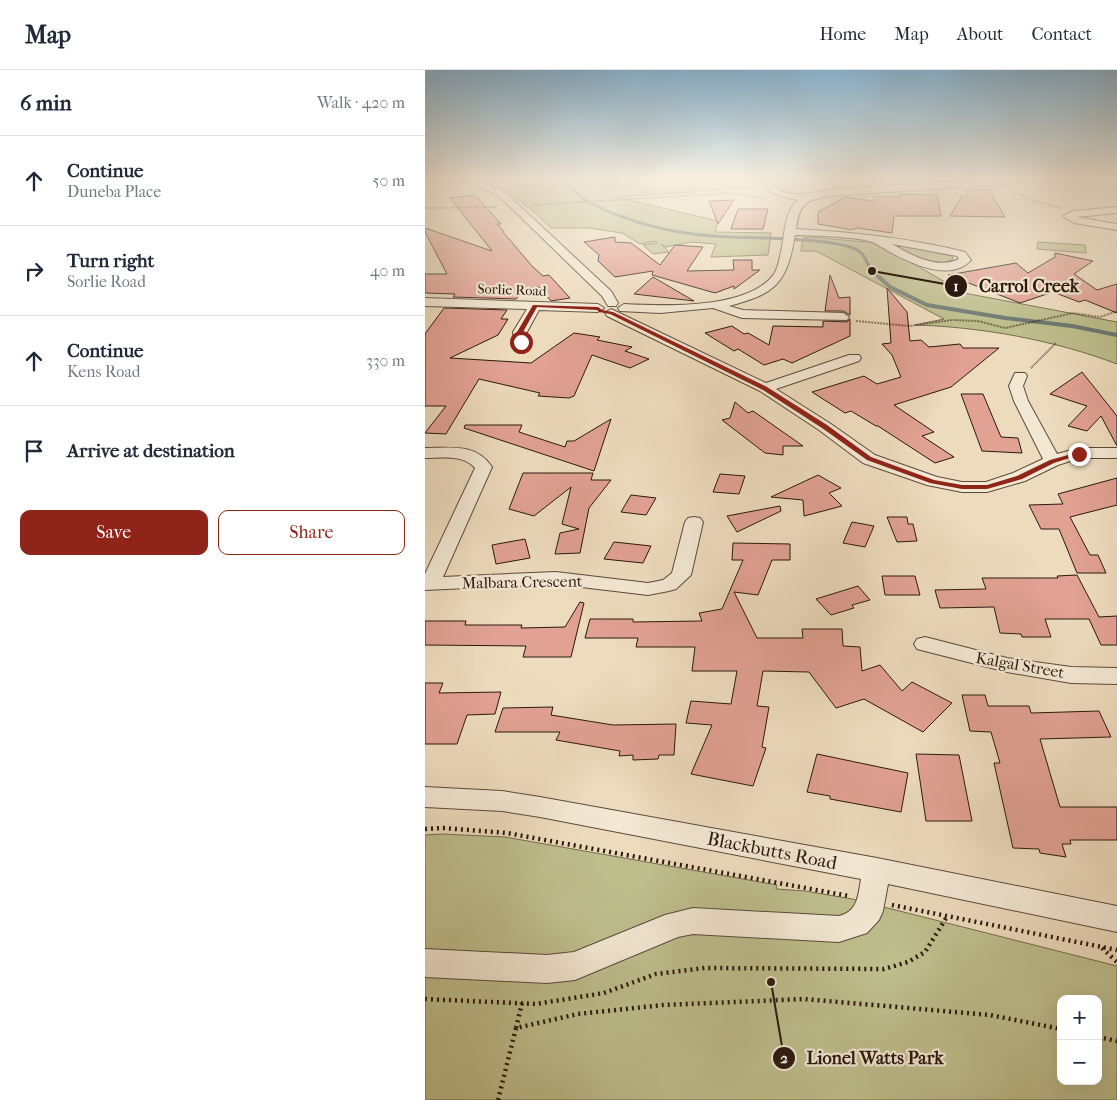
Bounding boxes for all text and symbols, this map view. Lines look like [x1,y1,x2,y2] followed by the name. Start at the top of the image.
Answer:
[25,21,71,49] text: Map
[819,24,866,45] text: Home
[894,24,929,45] text: Map
[957,24,1003,45] text: About
[1031,24,1092,45] text: Contact
[20,91,72,115] text: 6 min
[317,93,405,112] text: Walk · 420 m
[67,160,143,182] text: Continue
[20,167,48,195] icon: ahead
[373,171,405,190] text: 50 m
[67,182,161,201] text: Duneba Place
[67,250,154,272] text: Turn right
[20,257,48,285] icon: right
[370,261,405,280] text: 40 m
[944,269,1089,302] callout: Carrol Creek
[67,272,146,291] text: Sorlie Road
[979,276,1080,297] text: Carrol Creek
[953,277,959,295] text: 1
[477,280,547,300] street label: Sorlie Road
[510,331,533,354] route start
[67,340,143,362] text: Continue
[20,347,48,375] icon: ahead
[366,351,405,370] text: 330 m
[67,362,141,381] text: Kens Road
[20,437,48,465] icon: arrive
[67,440,235,462] text: Arrive at destination
[1068,443,1091,466] route end
[20,510,208,555] button: Save
[218,510,405,555] button: Share
[461,571,583,593] street label: Malbara Crescent
[974,648,1066,682] street label: Kalgal Street
[705,828,839,875] street label: Blackbutts Road
[1057,995,1102,1085] map controls
[1057,995,1102,1040] button: +
[1057,1040,1102,1085] button: −
[771,1041,953,1074] callout: Lionel Watts Park
[807,1048,944,1069] text: Lionel Watts Park
[780,1049,788,1067] text: 2

